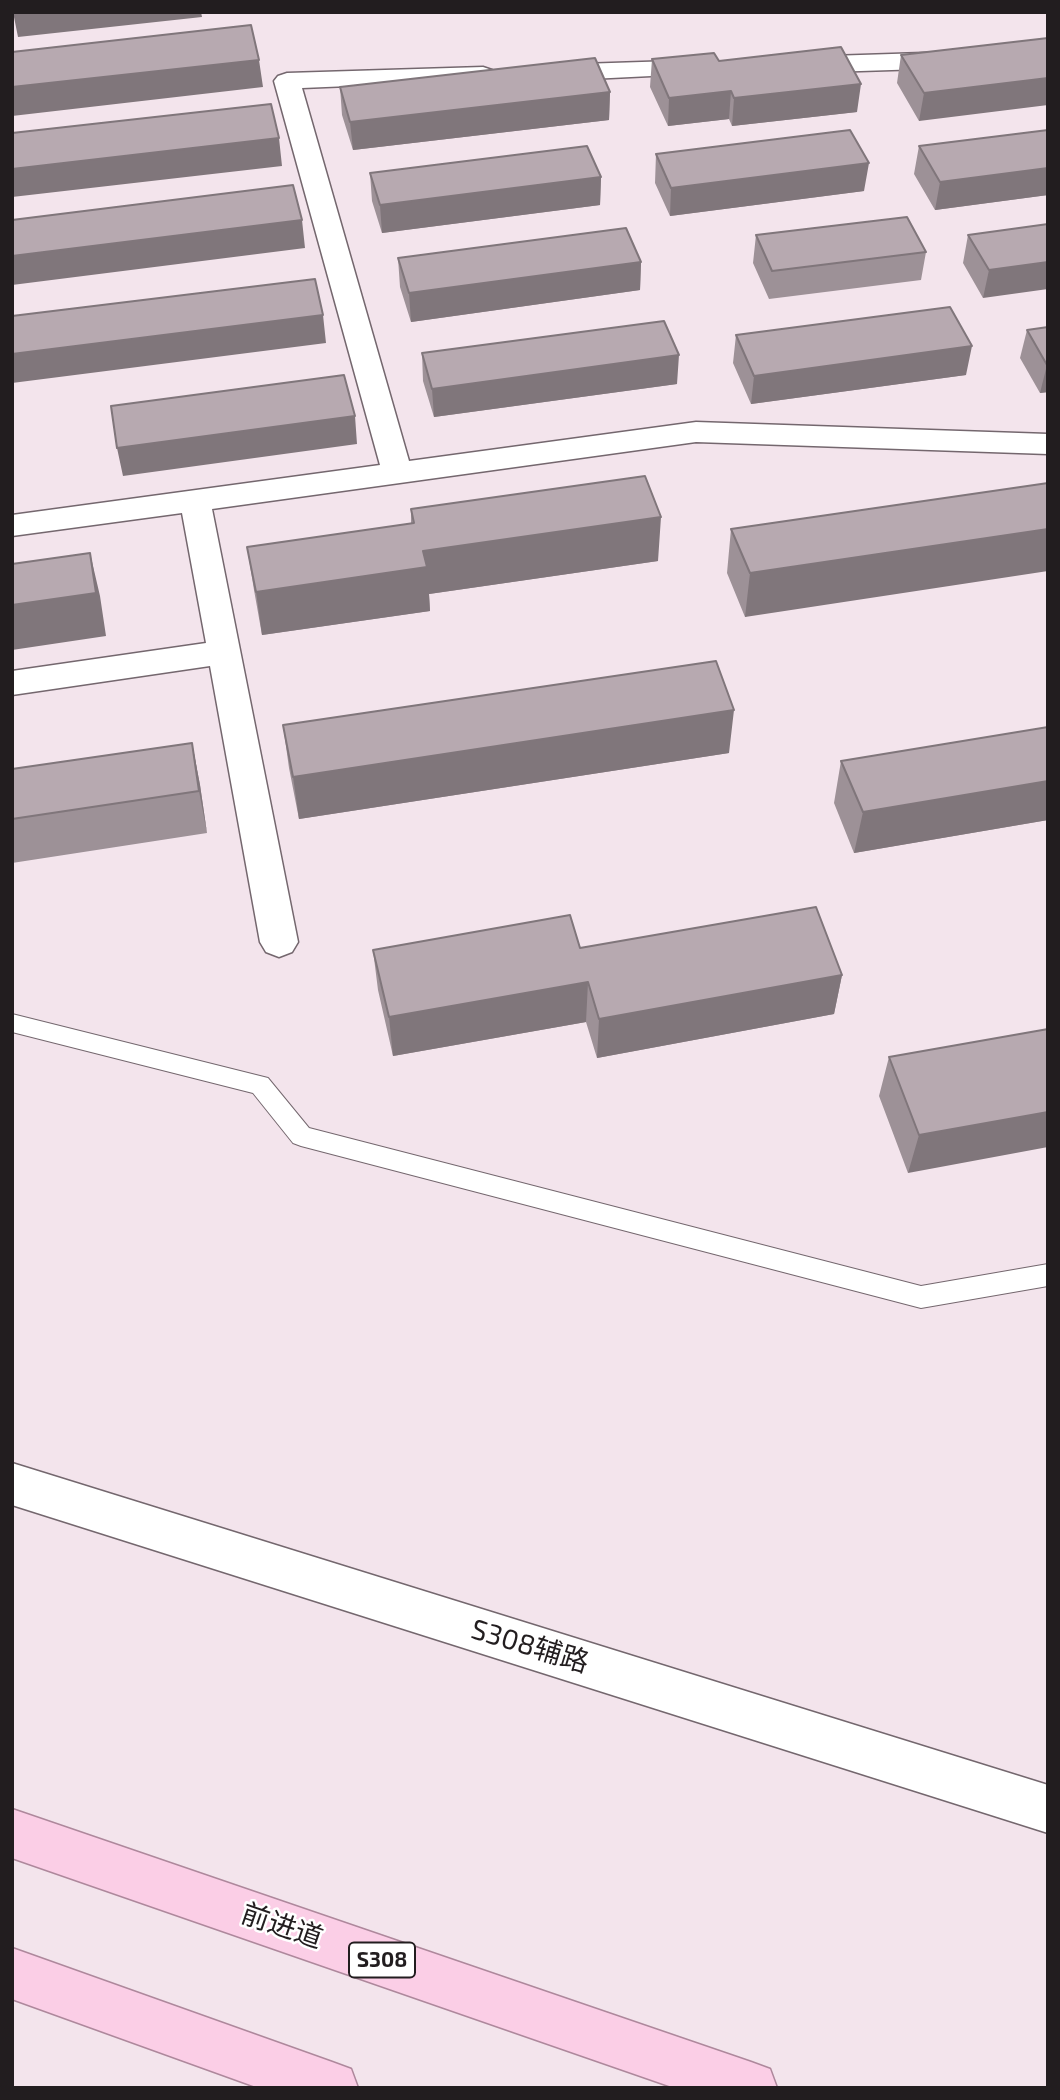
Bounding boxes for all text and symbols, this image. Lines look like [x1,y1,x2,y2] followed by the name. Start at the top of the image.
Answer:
[467,1612,593,1680] street label: S308辅路
[237,1896,327,1956] street label: 前进道
[349,1942,415,1978] road number: S308

